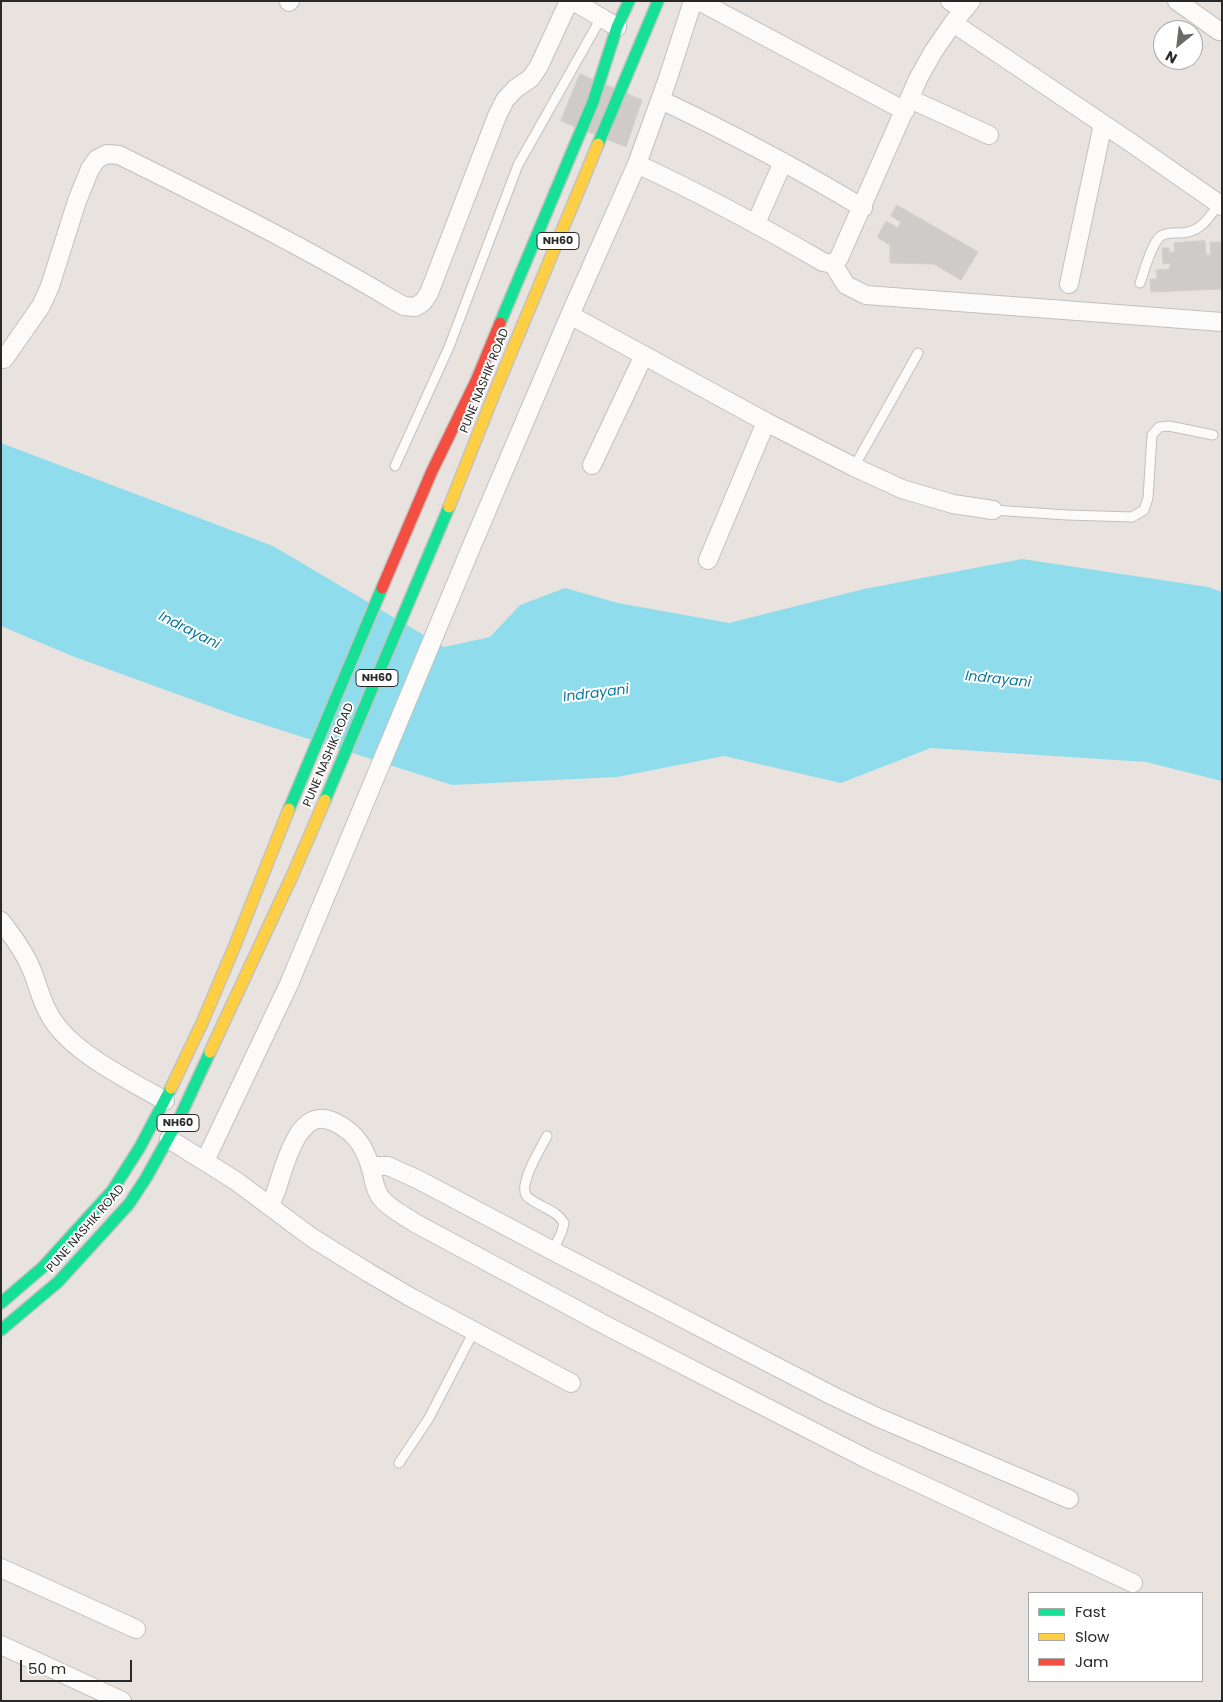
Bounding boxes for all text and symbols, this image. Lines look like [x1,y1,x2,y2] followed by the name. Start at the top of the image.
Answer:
[1153,20,1203,70] north arrow
[1162,46,1181,69] text: N
[537,232,579,250] road number: NH60
[457,327,513,435] street label: PUNE NASHIK ROAD
[156,608,222,654] water label: Indrayani
[964,668,1032,692] water label: Indrayani
[356,670,398,686] road number: NH60
[562,682,630,706] water label: Indrayani
[301,701,357,809] street label: PUNE NASHIK ROAD
[157,1114,199,1132] road number: NH60
[44,1182,128,1276] street label: PUNE NASHIK ROAD
[1028,1592,1203,1682] legend
[1075,1601,1106,1622] text: Fast
[1075,1626,1109,1647] text: Slow
[22,1650,135,1682] scale bar
[1075,1651,1109,1672] text: Jam
[28,1658,66,1679] text: 50 m

